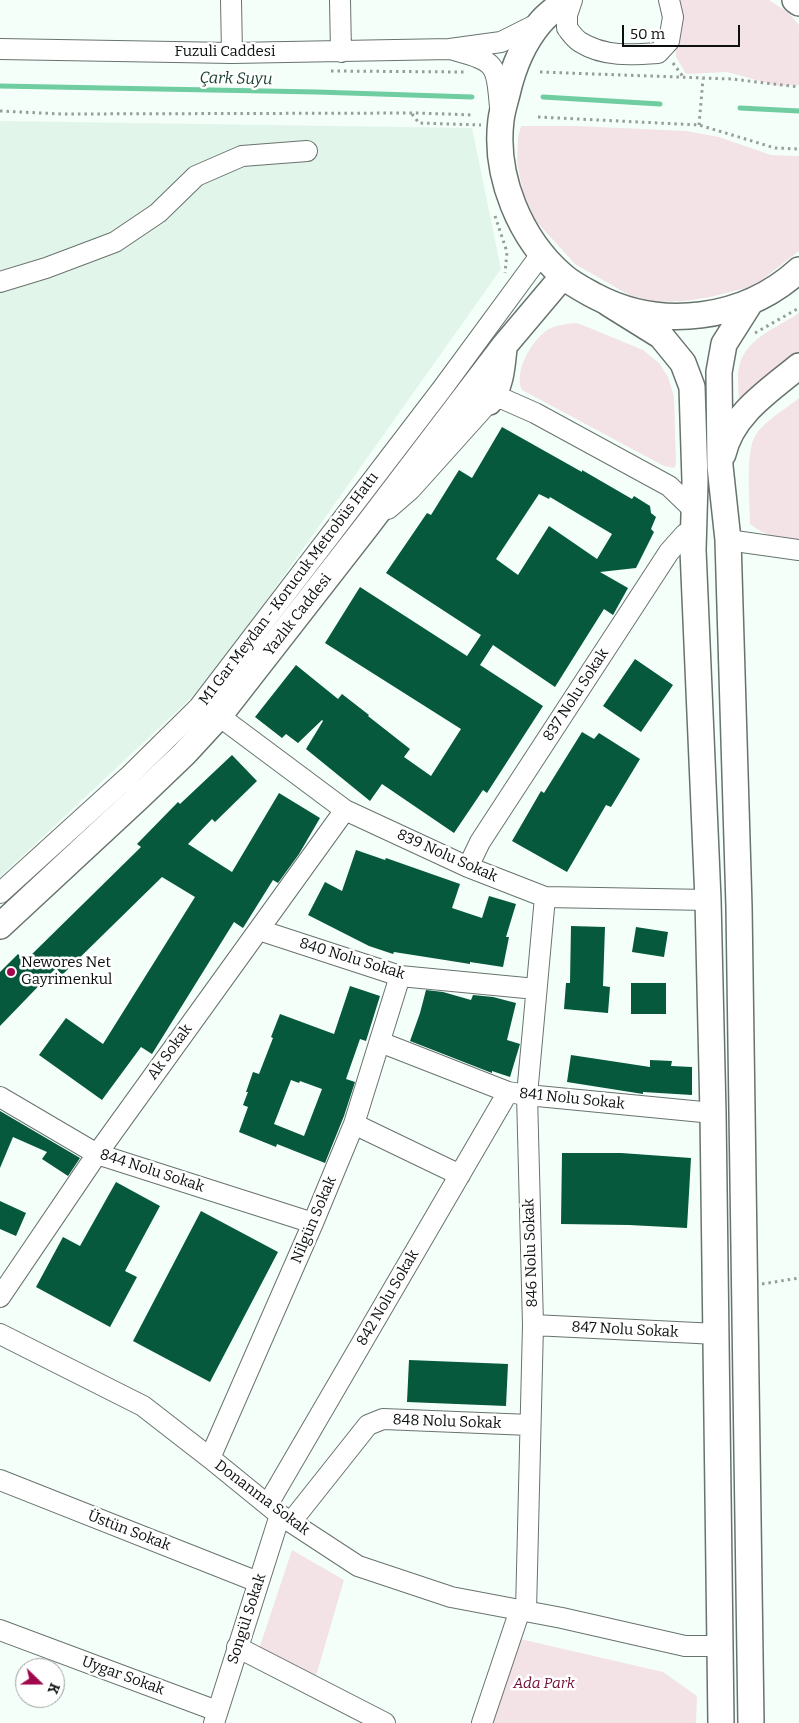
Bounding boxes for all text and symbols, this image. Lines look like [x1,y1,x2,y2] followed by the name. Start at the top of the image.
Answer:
[624,15,742,47] scale bar
[630,25,665,43] text: 50 m
[175,43,275,61] street label: Fuzuli Caddesi
[199,69,273,89] water label: Çark Suyu
[196,469,382,709] street label: M1 Gar Meydan - Korucuk Metrobüs Hattı
[260,570,336,660] street label: Yazlık Caddesi
[539,645,613,745] street label: 837 Nolu Sokak
[394,826,500,886] street label: 839 Nolu Sokak
[297,934,407,984] street label: 840 Nolu Sokak
[21,954,112,989] place label: Newores Net Gayrimenkul
[5,966,17,978] marker: Newores Net Gayrimenkul
[144,1021,196,1083] street label: Ak Sokak
[518,1085,626,1113] street label: 841 Nolu Sokak
[98,1146,206,1196] street label: 844 Nolu Sokak
[288,1174,340,1266] street label: Nilgün Sokak
[520,1198,542,1308] street label: 846 Nolu Sokak
[353,1247,423,1349] street label: 842 Nolu Sokak
[571,1318,679,1342] street label: 847 Nolu Sokak
[392,1411,502,1433] street label: 848 Nolu Sokak
[211,1456,313,1540] street label: Donanma Sokak
[85,1507,173,1555] street label: Üstün Sokak
[224,1571,270,1667] street label: Songül Sokak
[79,1653,167,1699] street label: Uygar Sokak
[15,1658,65,1708] north arrow
[513,1675,575,1693] park label: Ada Park
[44,1681,63,1696] text: K

